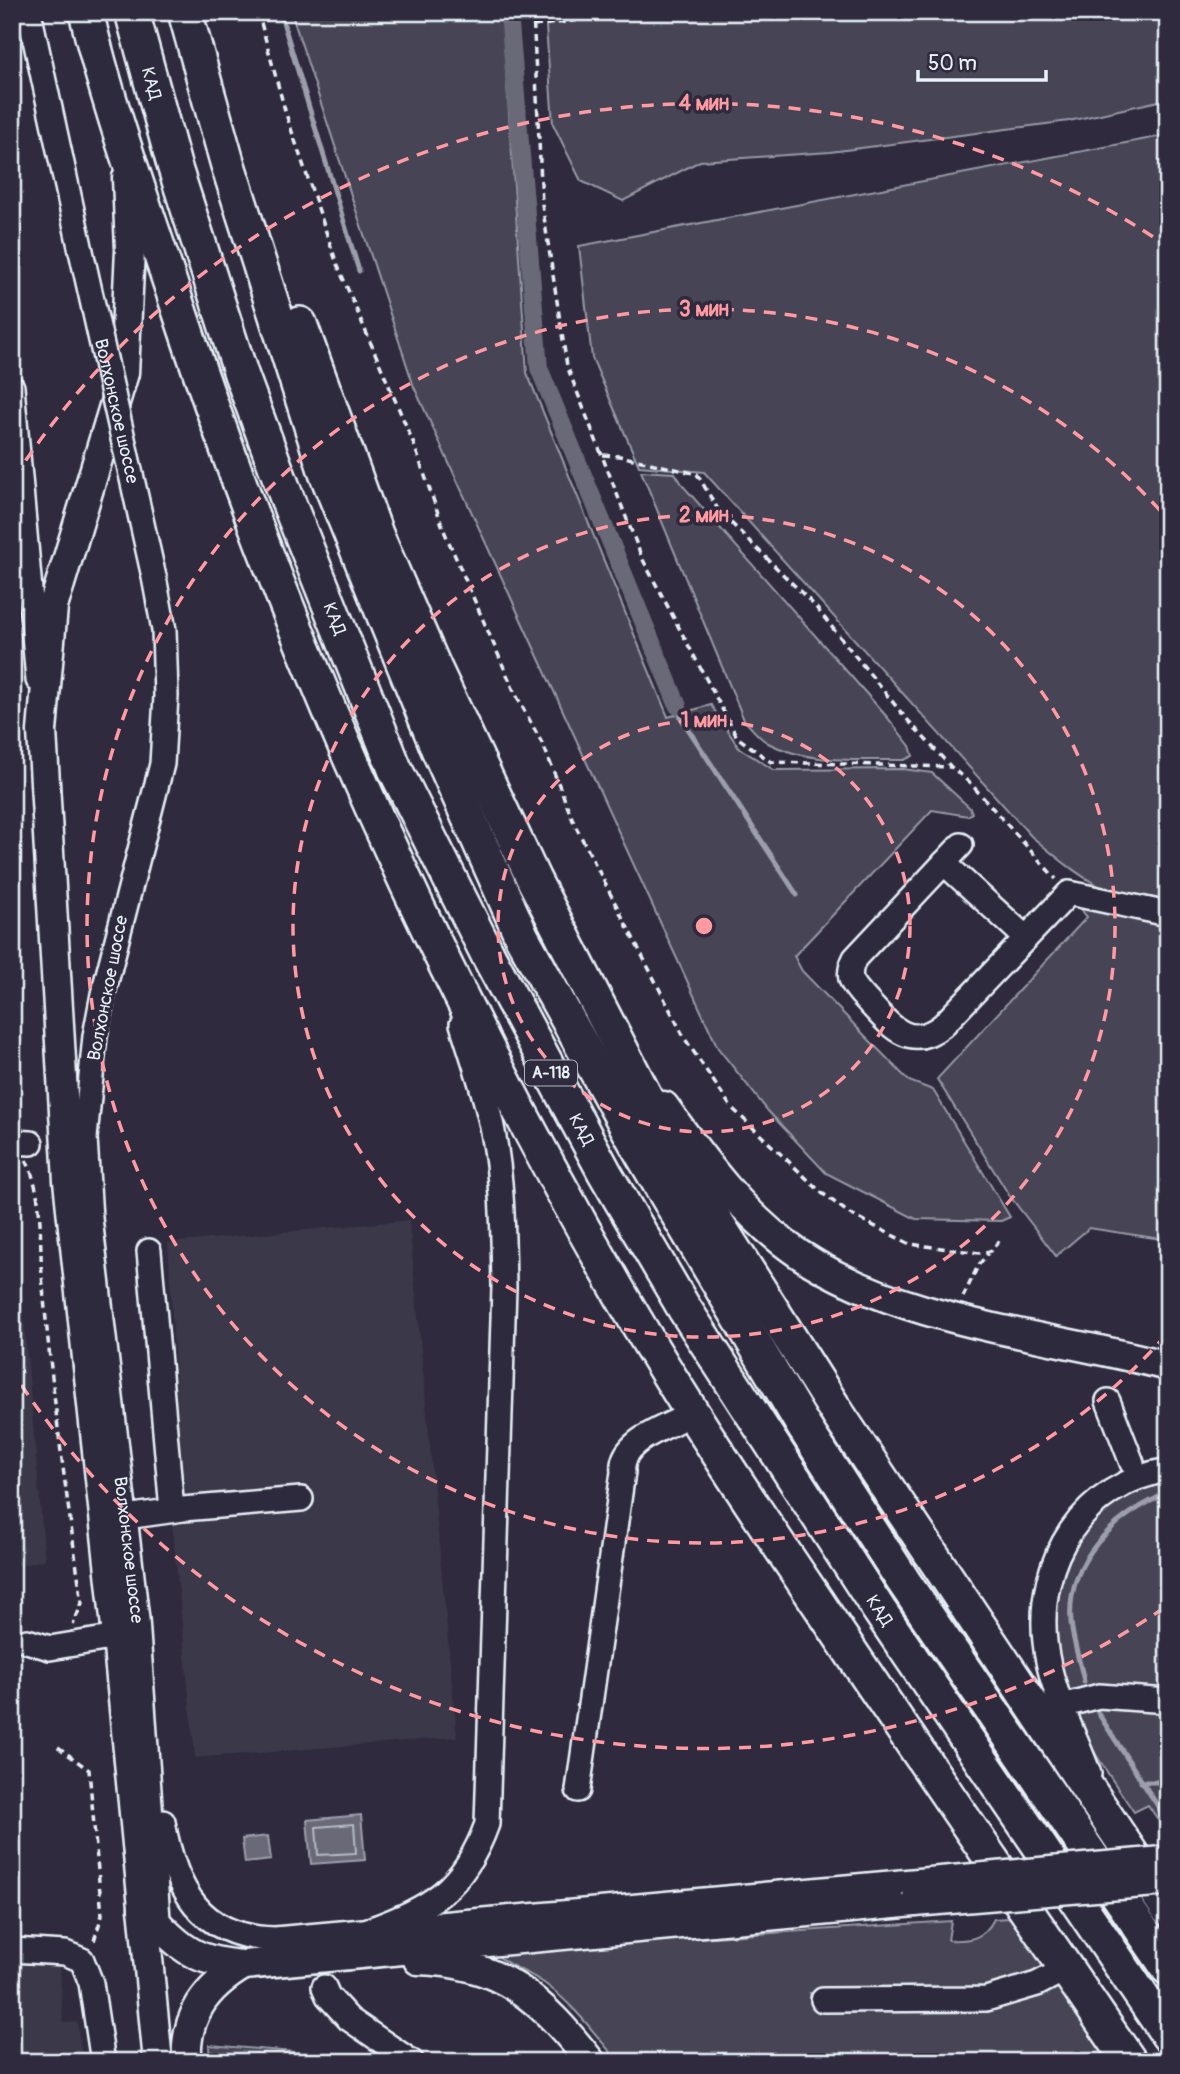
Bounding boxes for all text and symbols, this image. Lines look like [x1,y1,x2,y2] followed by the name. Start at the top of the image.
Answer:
[918,38,1045,82] scale bar
[928,50,977,77] text: 50 m
[136,64,167,102] street label: КАД
[679,90,729,117] text: 4 мин
[679,296,729,323] text: 3 мин
[89,337,144,486] street label: Волхонское шоссе
[679,502,729,529] text: 2 мин
[318,599,352,638] street label: КАД
[681,707,727,734] text: 1 мин
[83,913,133,1063] street label: Волхонское шоссе
[692,914,716,938] centre of rings
[525,1060,577,1086] road number: А-118
[564,1109,600,1149] street label: КАД
[109,1475,149,1625] street label: Волхонское шоссе
[861,1590,898,1631] street label: КАД

